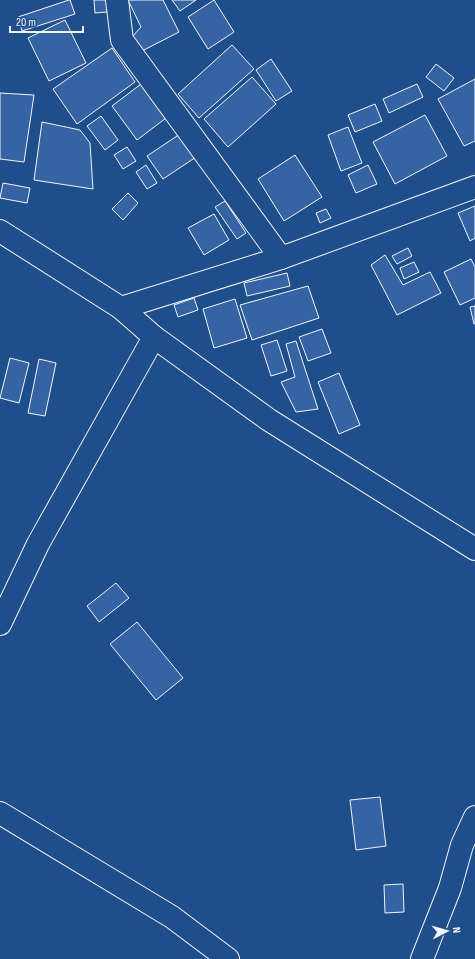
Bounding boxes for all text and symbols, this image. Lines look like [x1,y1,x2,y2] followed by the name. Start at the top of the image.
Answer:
[10,8,83,34] scale bar
[16,15,36,30] text: 20 m
[427,911,467,951] north arrow
[450,926,463,934] text: N

